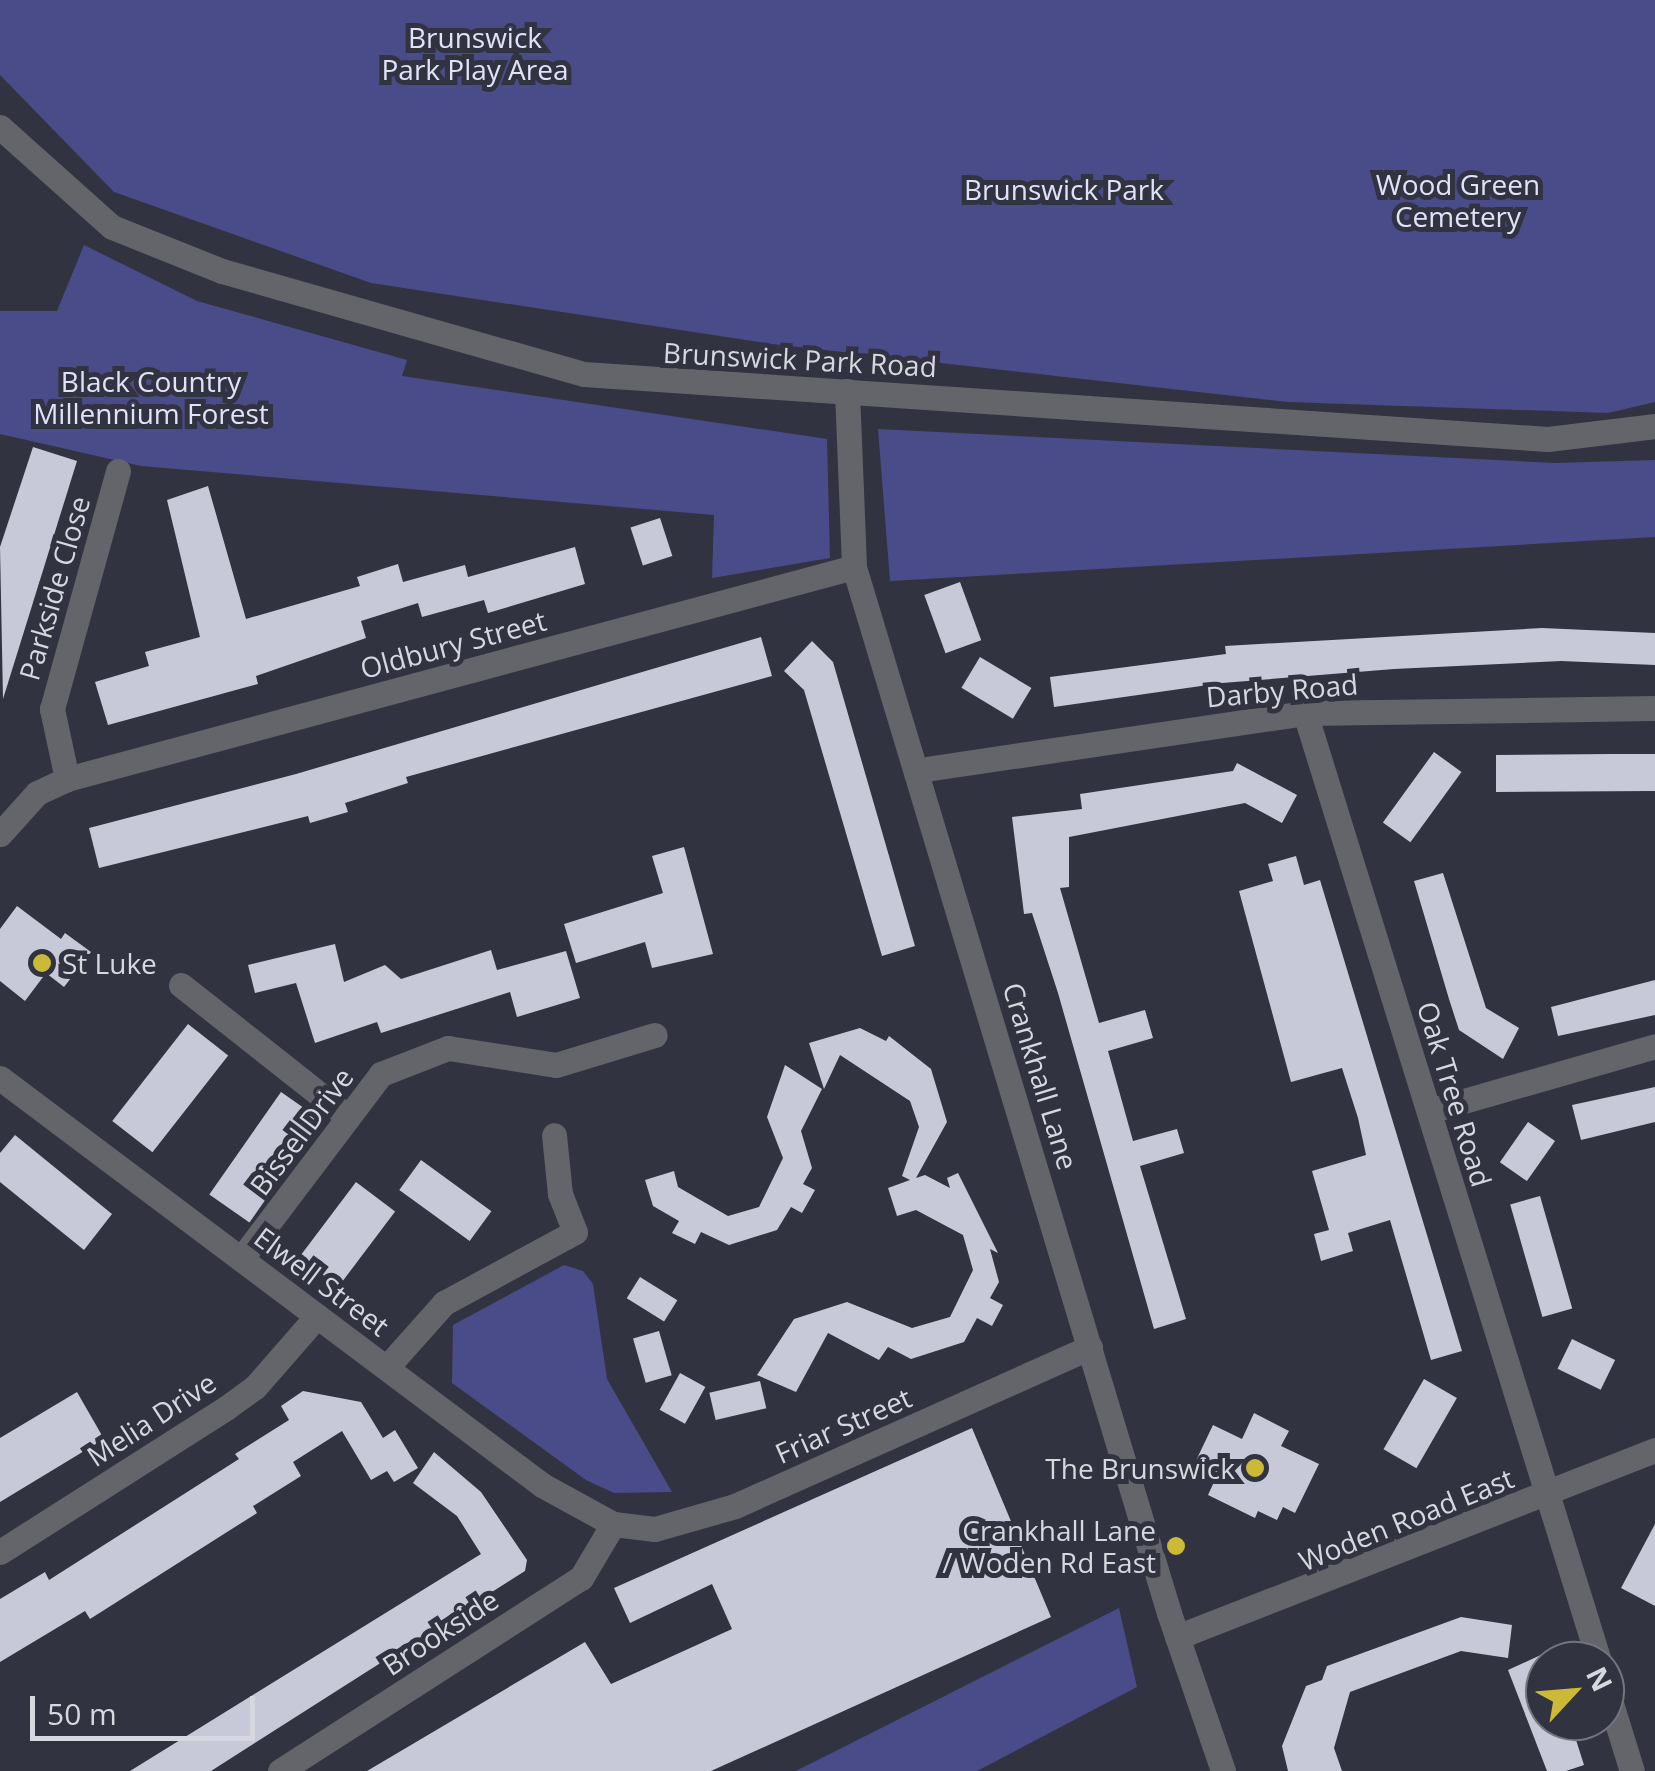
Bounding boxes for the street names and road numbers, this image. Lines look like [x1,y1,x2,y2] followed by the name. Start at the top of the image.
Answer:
[662,335,938,383] street label: Brunswick Park Road
[12,492,96,684] street label: Parkside Close
[356,603,550,685] street label: Oldbury Street
[1205,667,1359,713] street label: Darby Road
[997,978,1085,1174] street label: Crankhall Lane
[1411,997,1499,1191] street label: Oak Tree Road
[242,1061,360,1201] street label: Bissel Drive
[248,1220,396,1342] street label: Elwell Street
[80,1365,222,1473] street label: Melia Drive
[770,1380,916,1470] street label: Friar Street
[1294,1461,1518,1577] street label: Woden Road East
[376,1582,504,1682] street label: Brookside

